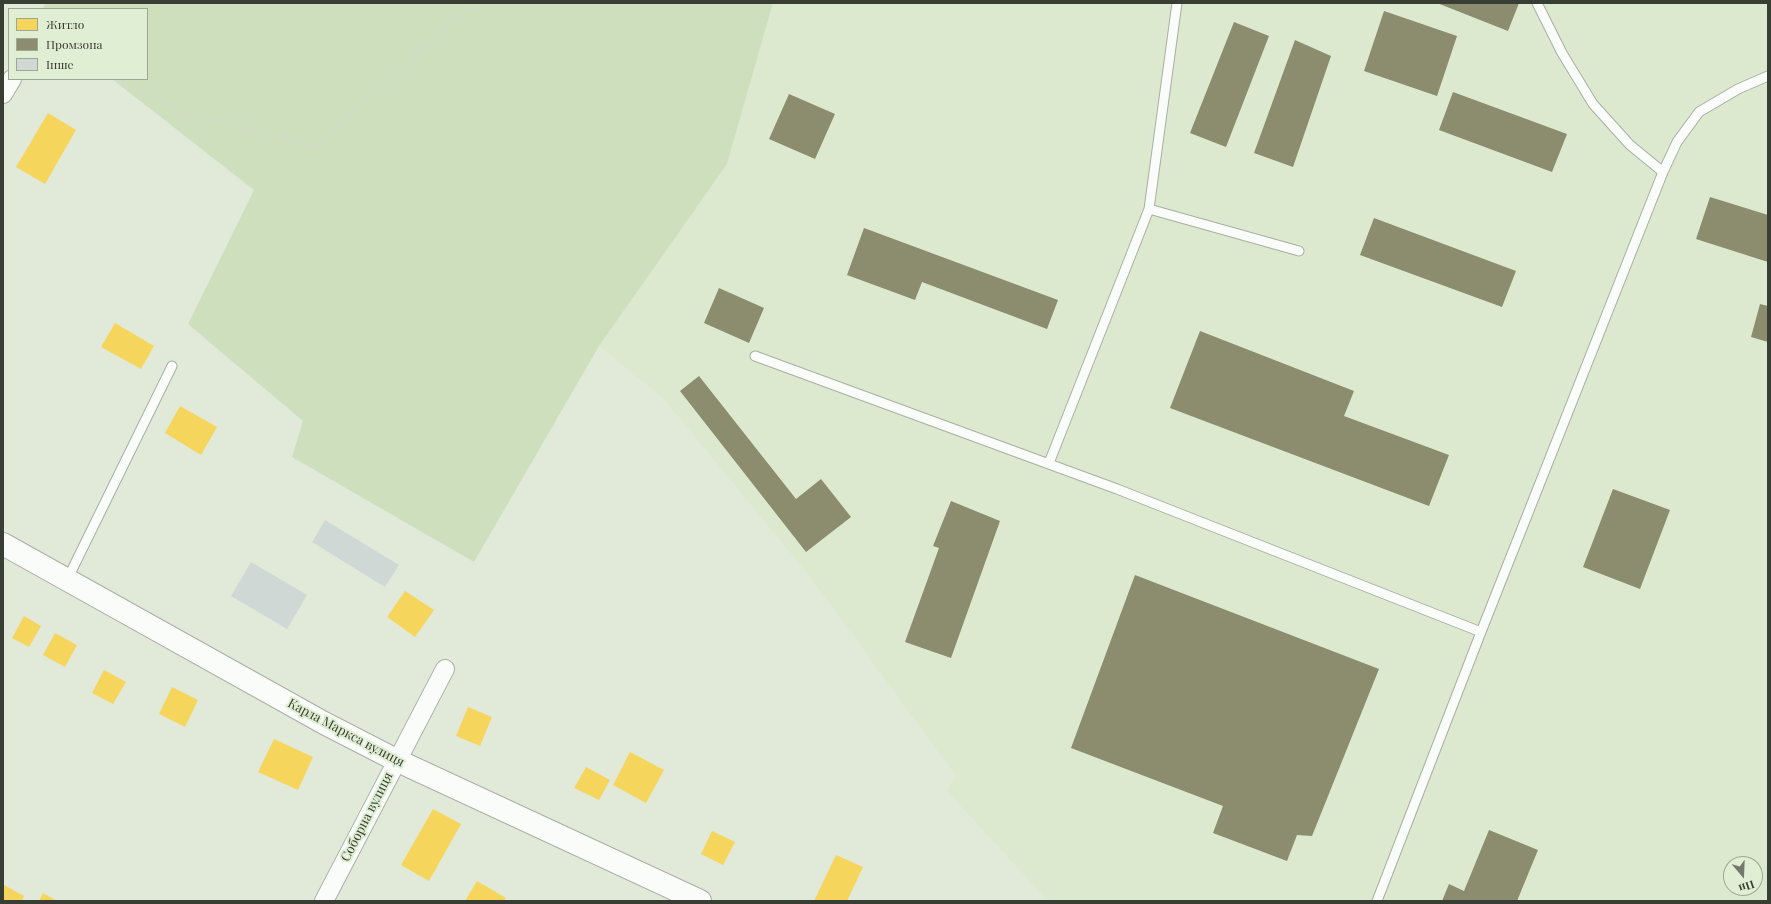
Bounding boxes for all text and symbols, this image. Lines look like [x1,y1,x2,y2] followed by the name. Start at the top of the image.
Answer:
[8,8,148,80] legend
[46,16,84,32] text: Житло
[46,36,103,52] text: Промзона
[46,56,74,72] text: Інше
[285,696,407,770] street label: Карла Маркса вулиця
[338,770,396,864] street label: Соборна вулиця
[1723,856,1763,896] north arrow
[1737,877,1757,897] text: Пн

